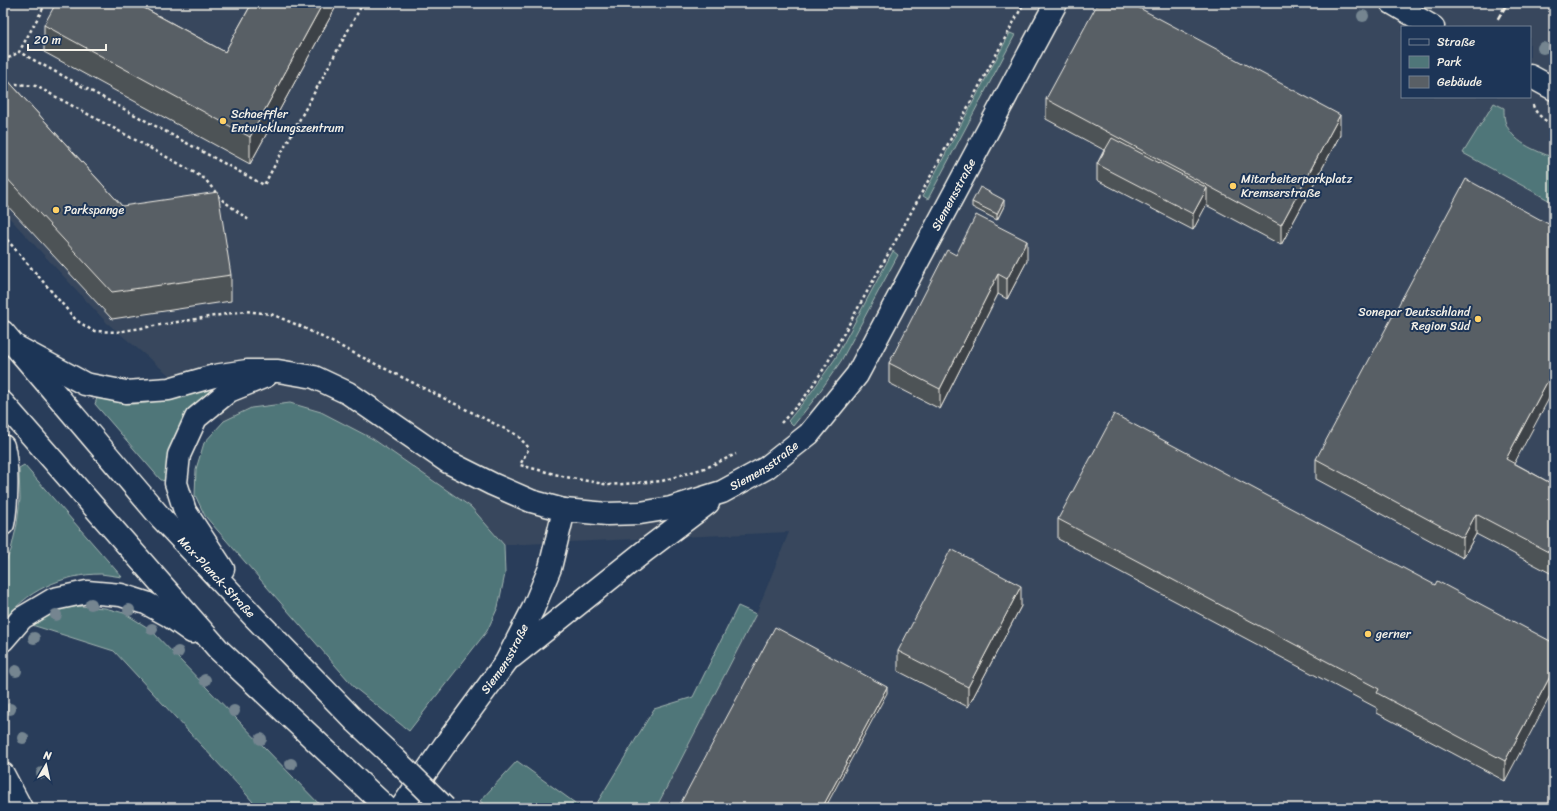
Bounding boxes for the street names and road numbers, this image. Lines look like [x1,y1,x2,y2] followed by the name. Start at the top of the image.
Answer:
[925,154,982,235] street label: Siemensstraße
[725,435,804,497] street label: Siemensstraße
[172,531,261,623] street label: Max-Planck-Straße
[475,620,535,699] street label: Siemensstraße

